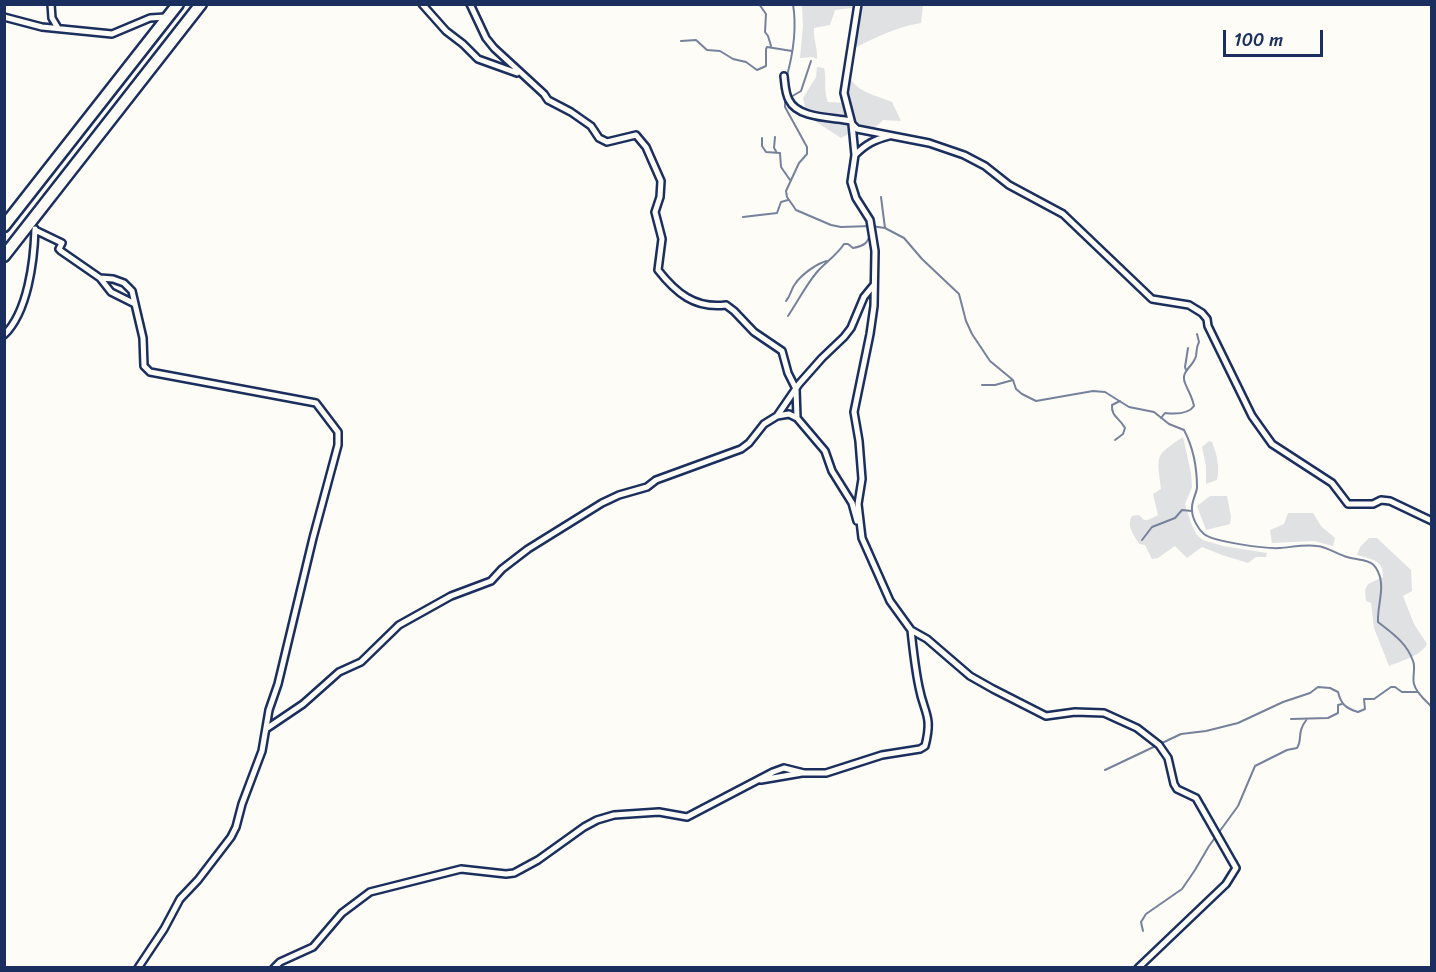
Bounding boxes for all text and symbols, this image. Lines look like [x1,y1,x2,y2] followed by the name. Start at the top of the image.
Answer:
[1226,18,1326,56] scale bar
[1234,24,1283,56] text: 100 m

